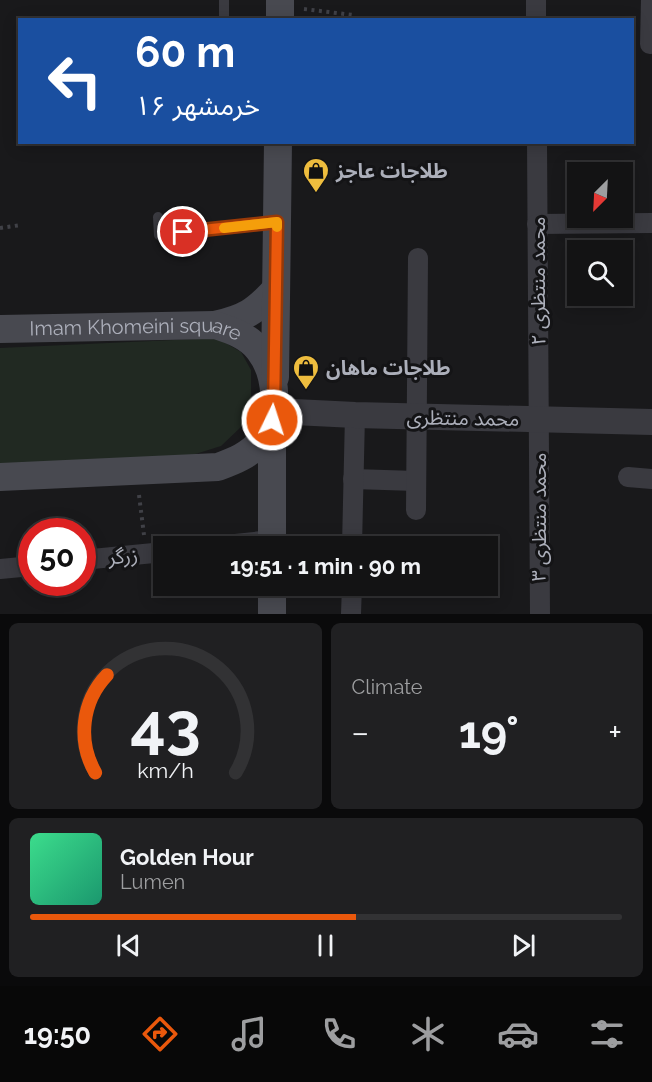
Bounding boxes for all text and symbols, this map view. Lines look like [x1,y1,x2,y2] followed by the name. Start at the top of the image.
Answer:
[135,28,235,77] text: 60 m
[36,42,114,120] icon: left
[135,90,260,121] text: خرمشهر ۱۶
[301,156,331,194] shop icon: طلاجات عاجز
[335,159,448,183] place label: طلاجات عاجز
[567,162,633,228] north arrow
[567,162,633,306] map controls
[157,206,208,257] pin
[166,215,199,248] icon: arrive
[526,216,550,346] street label: محمد منتظری ۲
[567,240,633,306] button: search
[29,313,246,346] street label: Imam Khomeini square
[291,353,321,391] shop icon: طلاجات ماهان
[326,356,451,380] place label: طلاجات ماهان
[240,388,304,452] position arrow
[406,405,520,431] street label: محمد منتظری
[527,452,551,582] street label: محمد منتظری ۳
[18,518,96,596] speed limit sign: 50
[106,542,139,570] street label: زرگر
[230,553,421,579] text: 19:51 · 1 min · 90 m
[352,675,423,699] text: Climate
[130,688,200,762] text: 43
[459,706,519,759] text: 19°
[352,713,369,752] text: −
[608,713,622,752] text: +
[137,758,194,783] text: km/h
[120,844,254,870] text: Golden Hour
[120,870,185,894] text: Lumen
[112,929,145,962] icon: previous
[309,929,342,962] icon: pause
[507,929,540,962] icon: next
[139,1013,181,1055] icon: directions
[228,1013,270,1055] icon: music
[318,1013,360,1055] icon: phone
[407,1013,449,1055] icon: climate
[497,1013,539,1055] icon: car
[586,1013,628,1055] icon: filters
[24,1019,91,1050] text: 19:50

